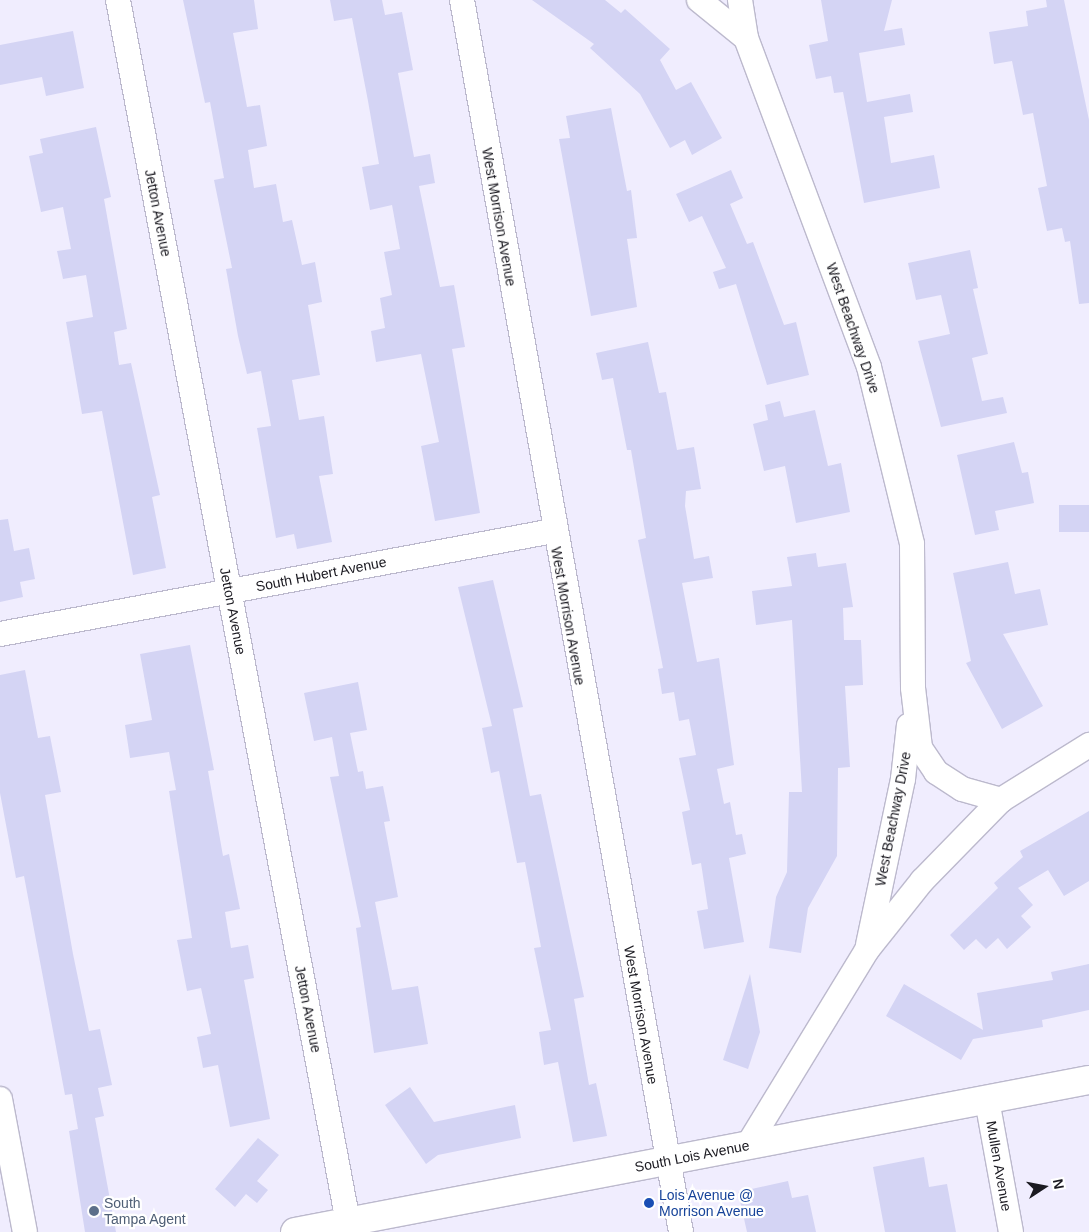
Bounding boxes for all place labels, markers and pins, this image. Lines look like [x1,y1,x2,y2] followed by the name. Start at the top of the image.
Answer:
[659,1187,765,1220] place label: Lois Avenue @ Morrison Avenue
[104,1195,186,1228] place label: South Tampa Agent
[643,1197,655,1209] marker: Lois Avenue @ Morrison Avenue
[88,1205,100,1217] marker: South Tampa Agent

